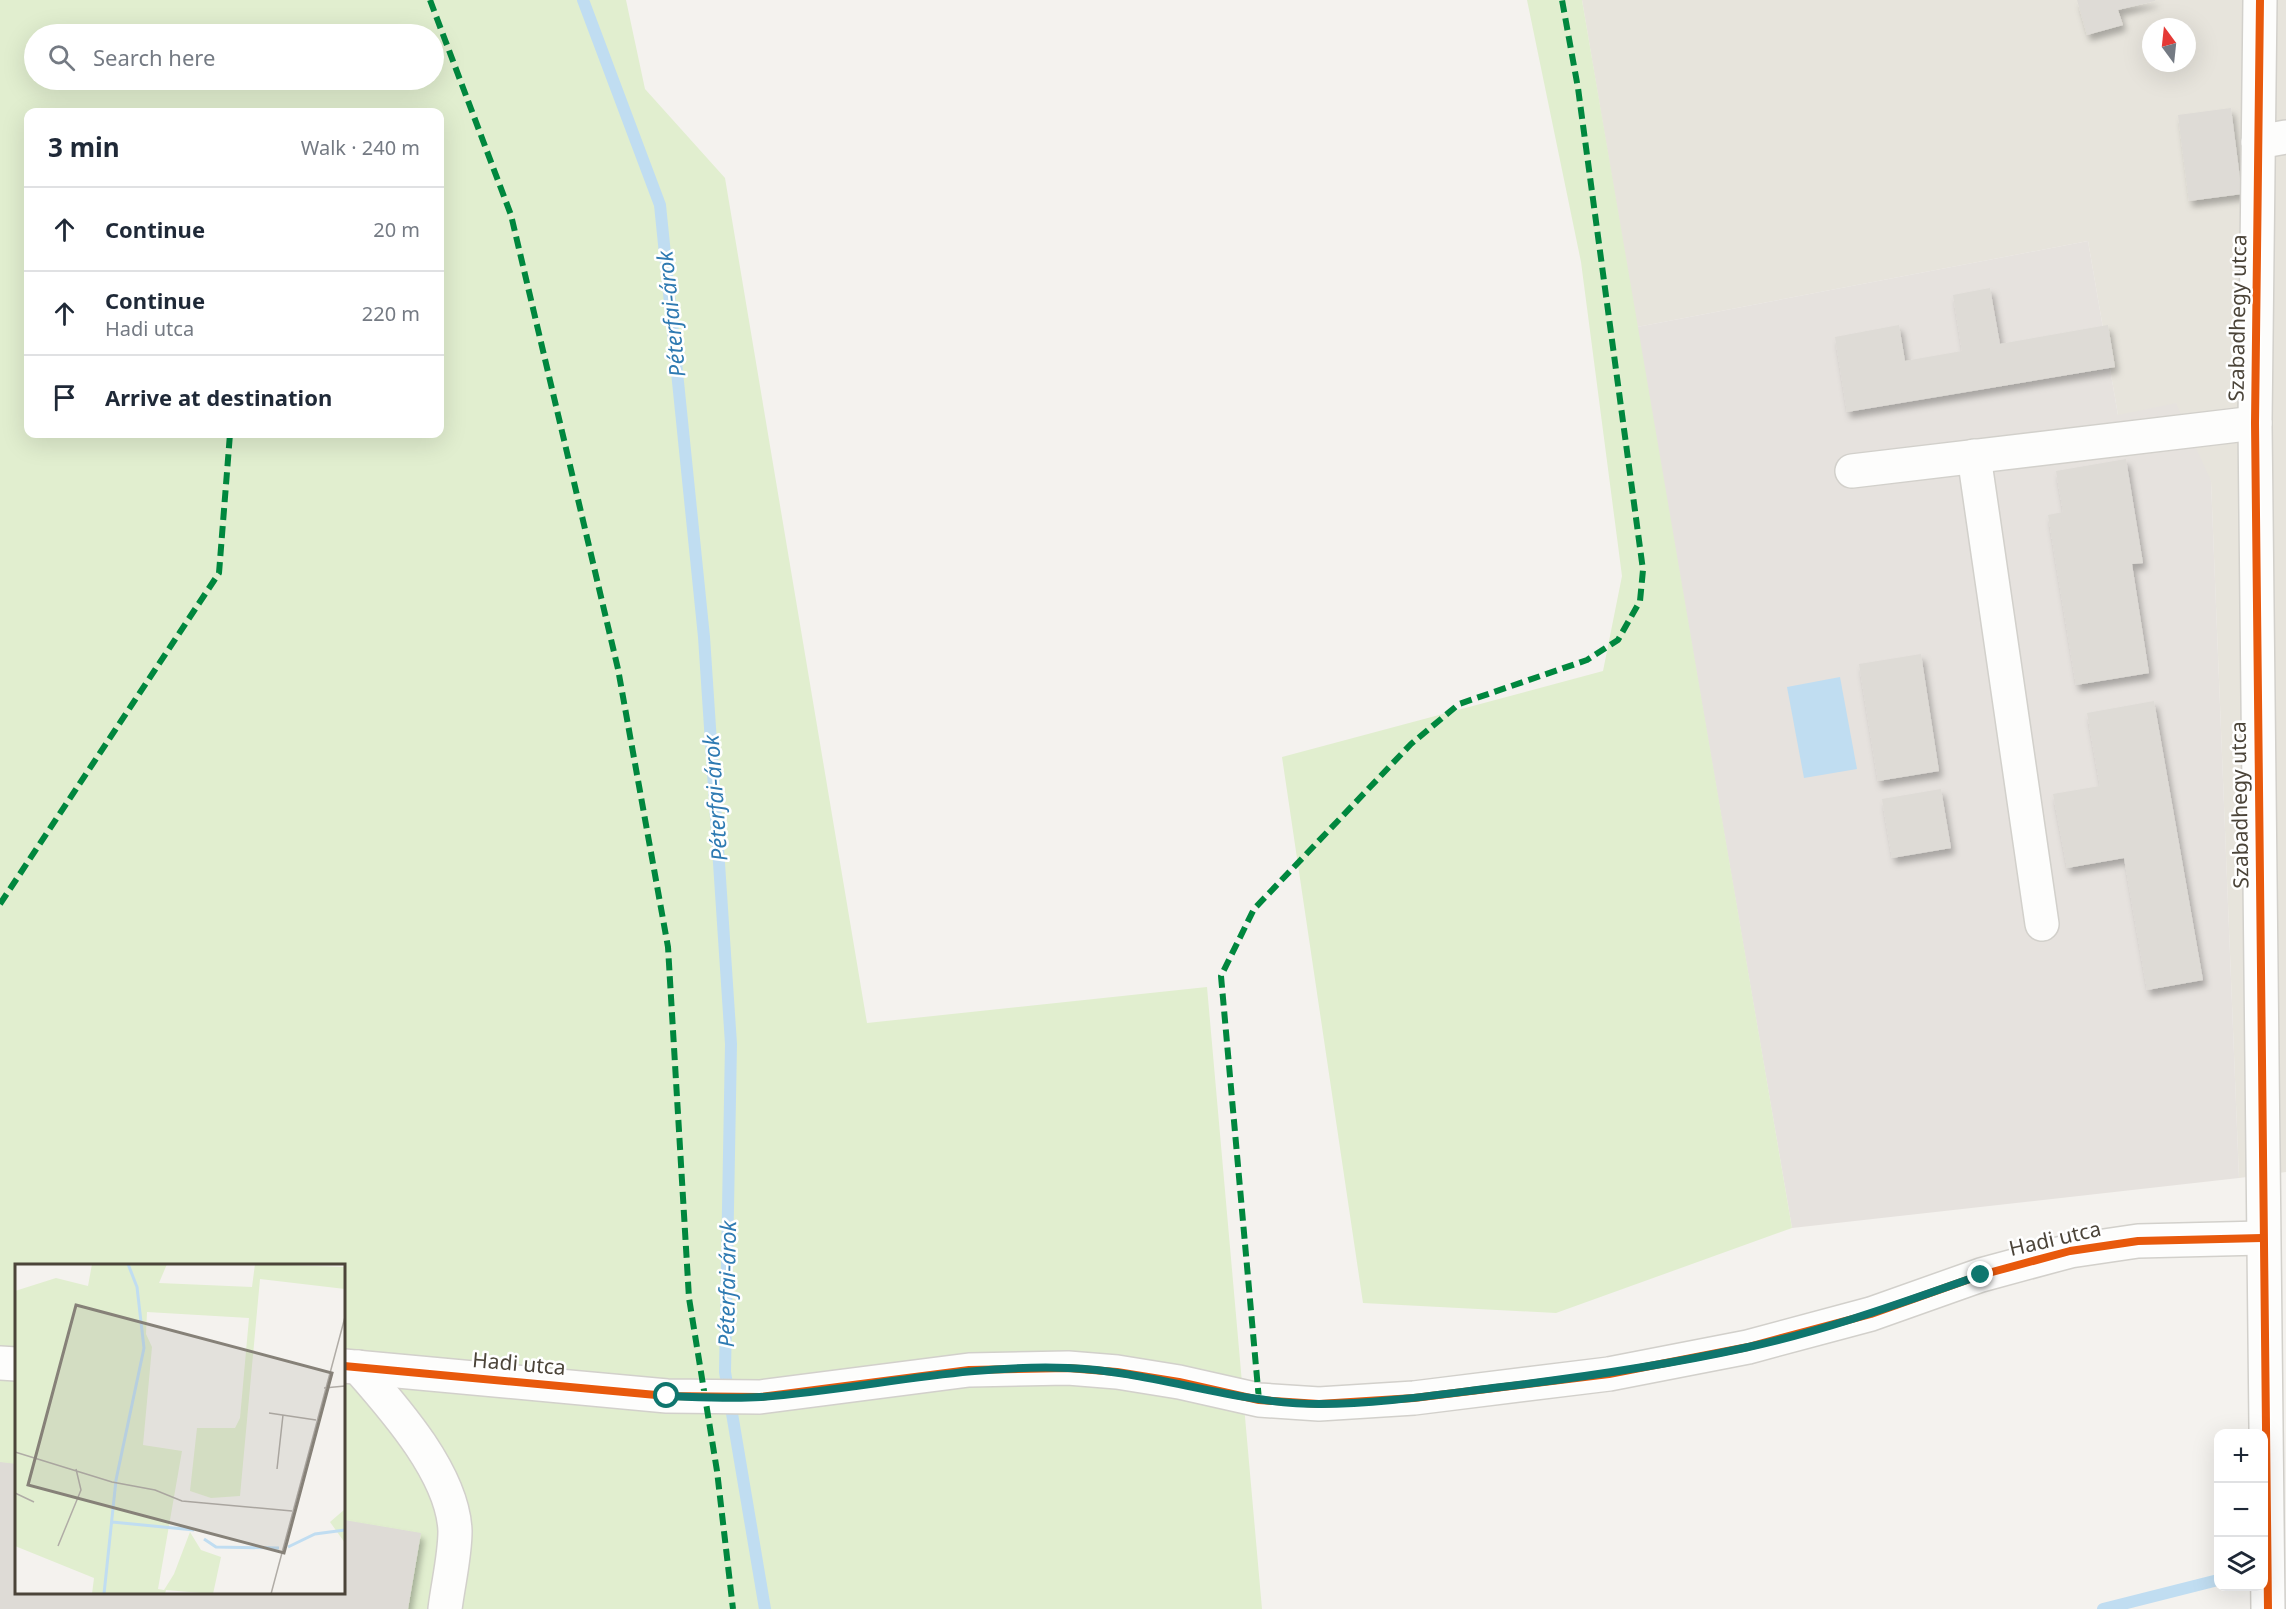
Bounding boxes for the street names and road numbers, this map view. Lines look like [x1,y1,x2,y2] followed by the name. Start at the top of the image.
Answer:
[2222,234,2252,402] street label: Szabadhegy utca
[2224,721,2254,889] street label: Szabadhegy utca
[2006,1214,2104,1262] street label: Hadi utca
[471,1345,567,1381] street label: Hadi utca

